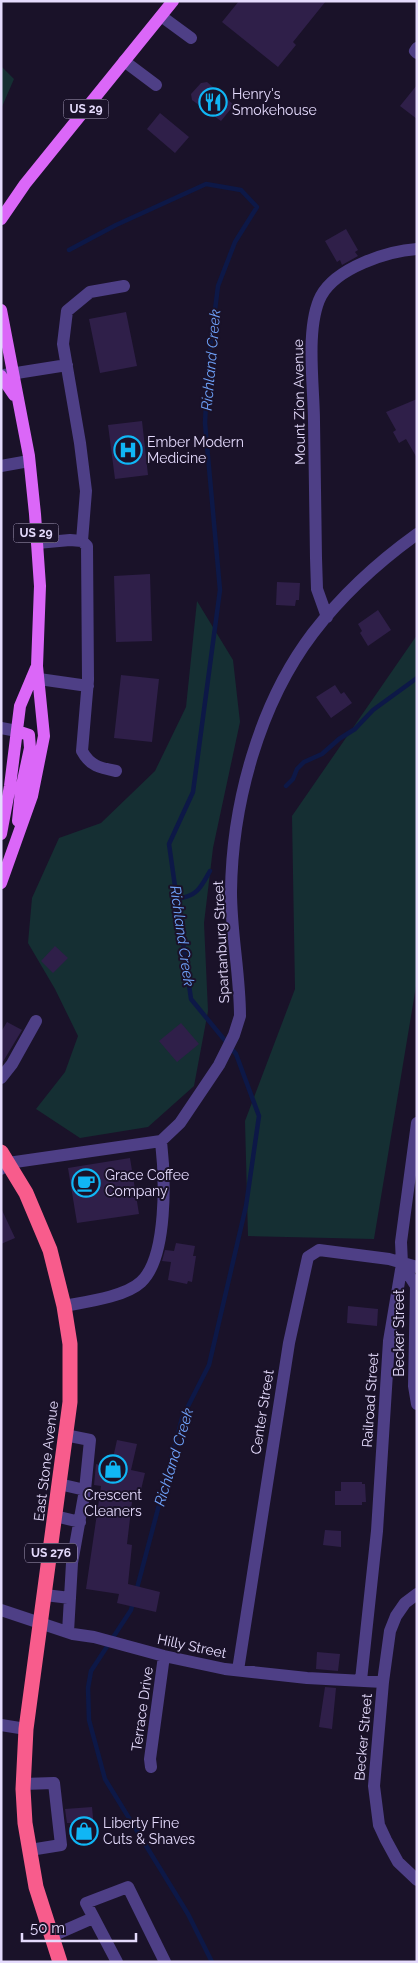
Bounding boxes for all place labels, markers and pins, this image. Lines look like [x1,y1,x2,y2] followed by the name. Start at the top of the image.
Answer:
[232,86,317,118] place label: Henry's Smokehouse
[198,87,228,117] restaurant icon: Henry's Smokehouse
[147,434,244,466] place label: Ember Modern Medicine
[113,435,143,465] hospital icon: Ember Modern Medicine
[105,1167,189,1199] place label: Grace Coffee Company
[71,1168,101,1198] cafe icon: Grace Coffee Company
[98,1454,128,1484] shop icon: Crescent Cleaners
[84,1487,142,1519] place label: Crescent Cleaners
[103,1815,195,1847] place label: Liberty Fine Cuts & Shaves
[69,1816,99,1846] shop icon: Liberty Fine Cuts & Shaves

